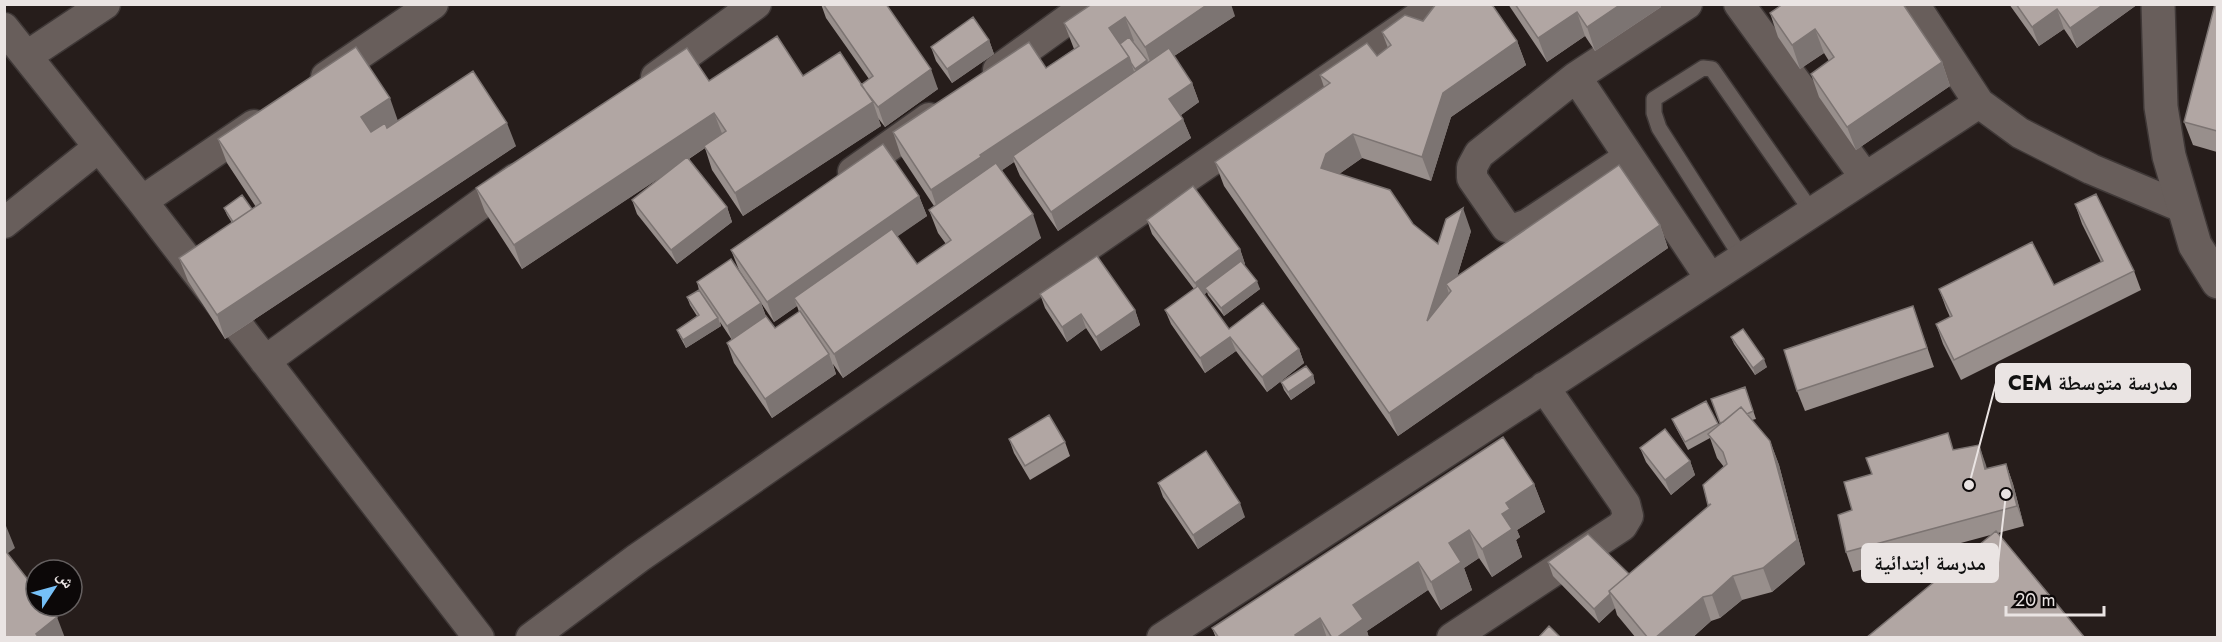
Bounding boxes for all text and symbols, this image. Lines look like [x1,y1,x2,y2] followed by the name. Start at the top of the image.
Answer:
[1996,364,2190,402] callout: CEM مدرسة متوسطة
[2008,369,2178,398] text: CEM مدرسة متوسطة
[1862,544,1998,582] callout: مدرسة ابتدائية
[1874,549,1986,578] text: مدرسة ابتدائية
[24,558,84,618] north arrow
[51,566,80,593] text: ش
[2006,579,2104,617] scale bar
[2015,587,2055,613] text: 20 m

